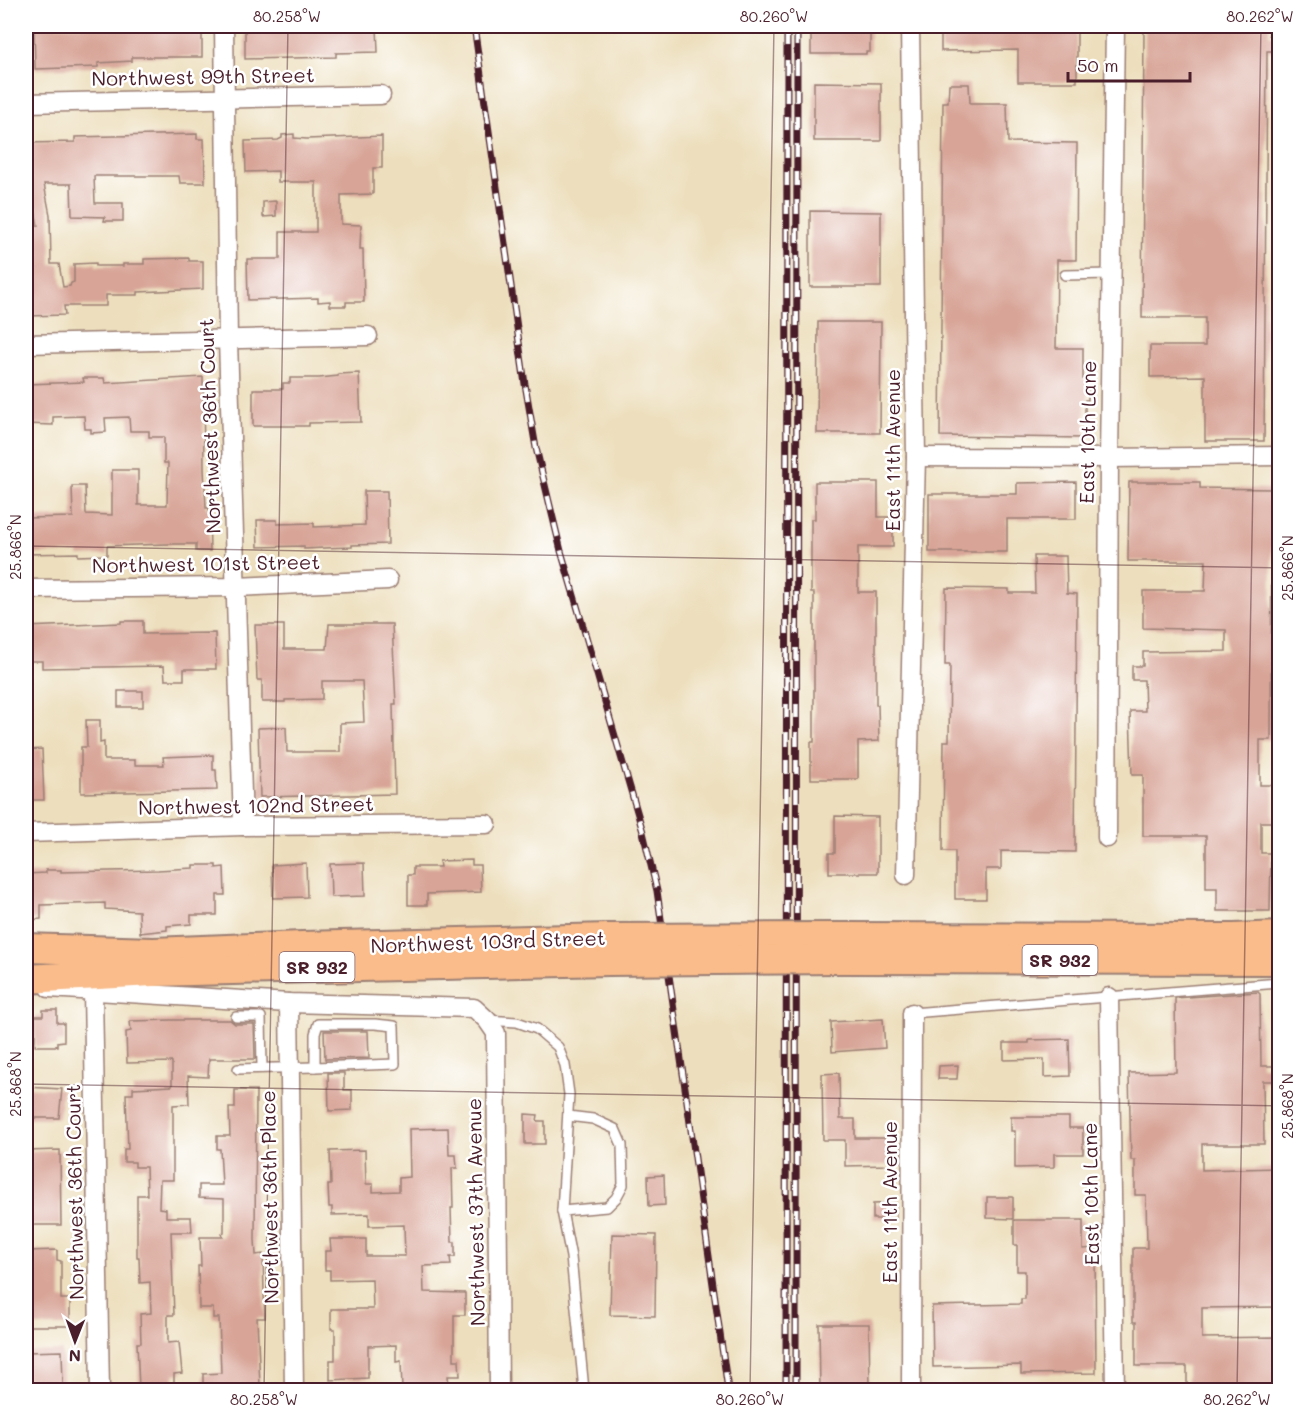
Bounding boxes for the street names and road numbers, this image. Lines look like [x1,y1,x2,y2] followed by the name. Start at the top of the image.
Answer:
[91,61,315,91] street label: Northwest 99th Street
[192,318,226,534] street label: Northwest 36th Court
[1073,360,1101,504] street label: East 10th Lane
[879,369,905,531] street label: East 11th Avenue
[92,548,320,578] street label: Northwest 101st Street
[138,790,374,820] street label: Northwest 102nd Street
[370,924,606,958] street label: Northwest 103rd Street
[1022,945,1098,975] road number: SR 932
[280,952,354,982] road number: SR 932
[59,1084,89,1300] street label: Northwest 36th Court
[254,1090,284,1304] street label: Northwest 36th Place
[460,1098,490,1326] street label: Northwest 37th Avenue
[876,1121,902,1283] street label: East 11th Avenue
[1076,1122,1104,1266] street label: East 10th Lane

